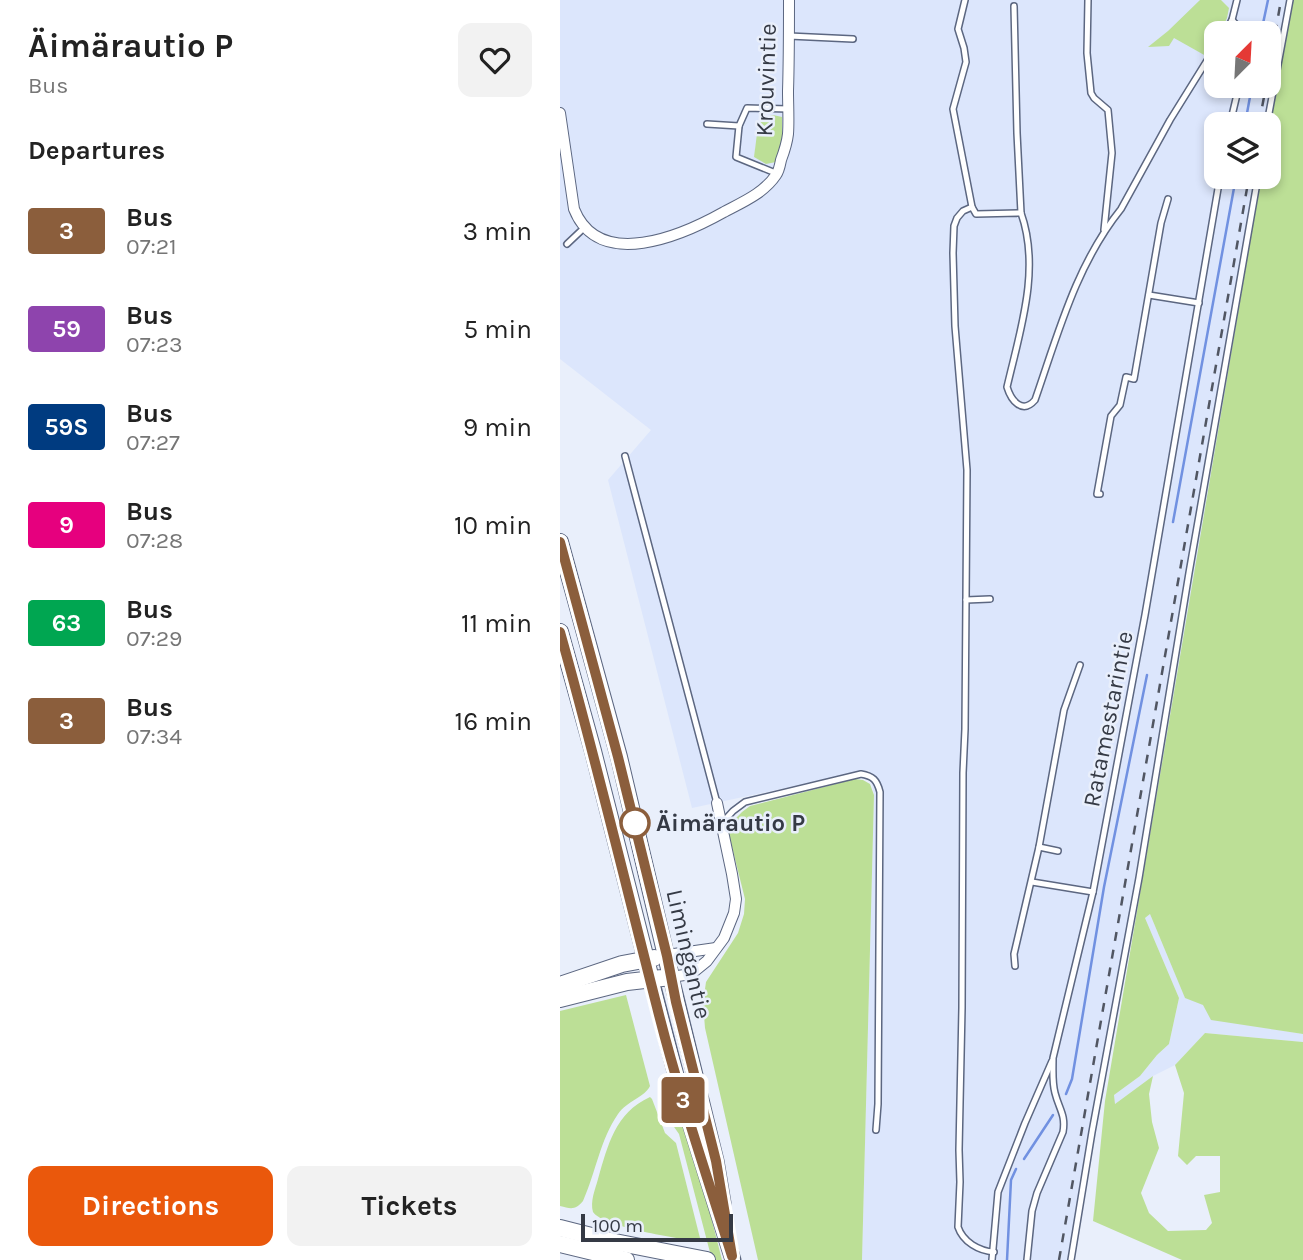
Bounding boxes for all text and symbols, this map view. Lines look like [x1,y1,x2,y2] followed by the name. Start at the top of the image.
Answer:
[1204,21,1281,98] north arrow
[1204,21,1281,189] map controls
[458,23,532,97] button: heart
[750,23,782,137] street label: Krouvintie
[28,27,233,65] text: Äimärautio P
[28,72,68,99] text: Bus
[1204,112,1281,189] button: layers
[28,135,165,166] text: Departures
[126,202,173,233] text: Bus
[463,216,532,247] text: 3 min
[59,217,74,245] text: 3
[126,233,177,260] text: 07:21
[126,300,173,331] text: Bus
[463,314,532,345] text: 5 min
[52,315,81,343] text: 59
[126,331,183,358] text: 07:23
[126,398,173,429] text: Bus
[463,412,532,443] text: 9 min
[45,413,88,441] text: 59S
[126,429,180,456] text: 07:27
[126,496,173,527] text: Bus
[454,510,532,541] text: 10 min
[59,511,74,539] text: 9
[126,527,183,554] text: 07:28
[126,594,173,625] text: Bus
[461,608,532,639] text: 11 min
[52,609,81,637] text: 63
[126,625,182,652] text: 07:29
[1077,629,1139,809] street label: Ratamestarintie
[126,692,173,723] text: Bus
[455,706,532,737] text: 16 min
[59,707,74,735] text: 3
[126,723,182,750] text: 07:34
[620,808,650,838] marker: Äimärautio P
[656,809,805,837] place label: Äimärautio P
[660,886,718,1022] street label: Limingantie
[660,1077,706,1123] line badge: 3
[676,1086,690,1114] text: 3
[28,1166,273,1246] button: Directions
[287,1166,532,1246] button: Tickets
[581,1211,733,1243] scale bar
[592,1215,643,1237] text: 100 m

